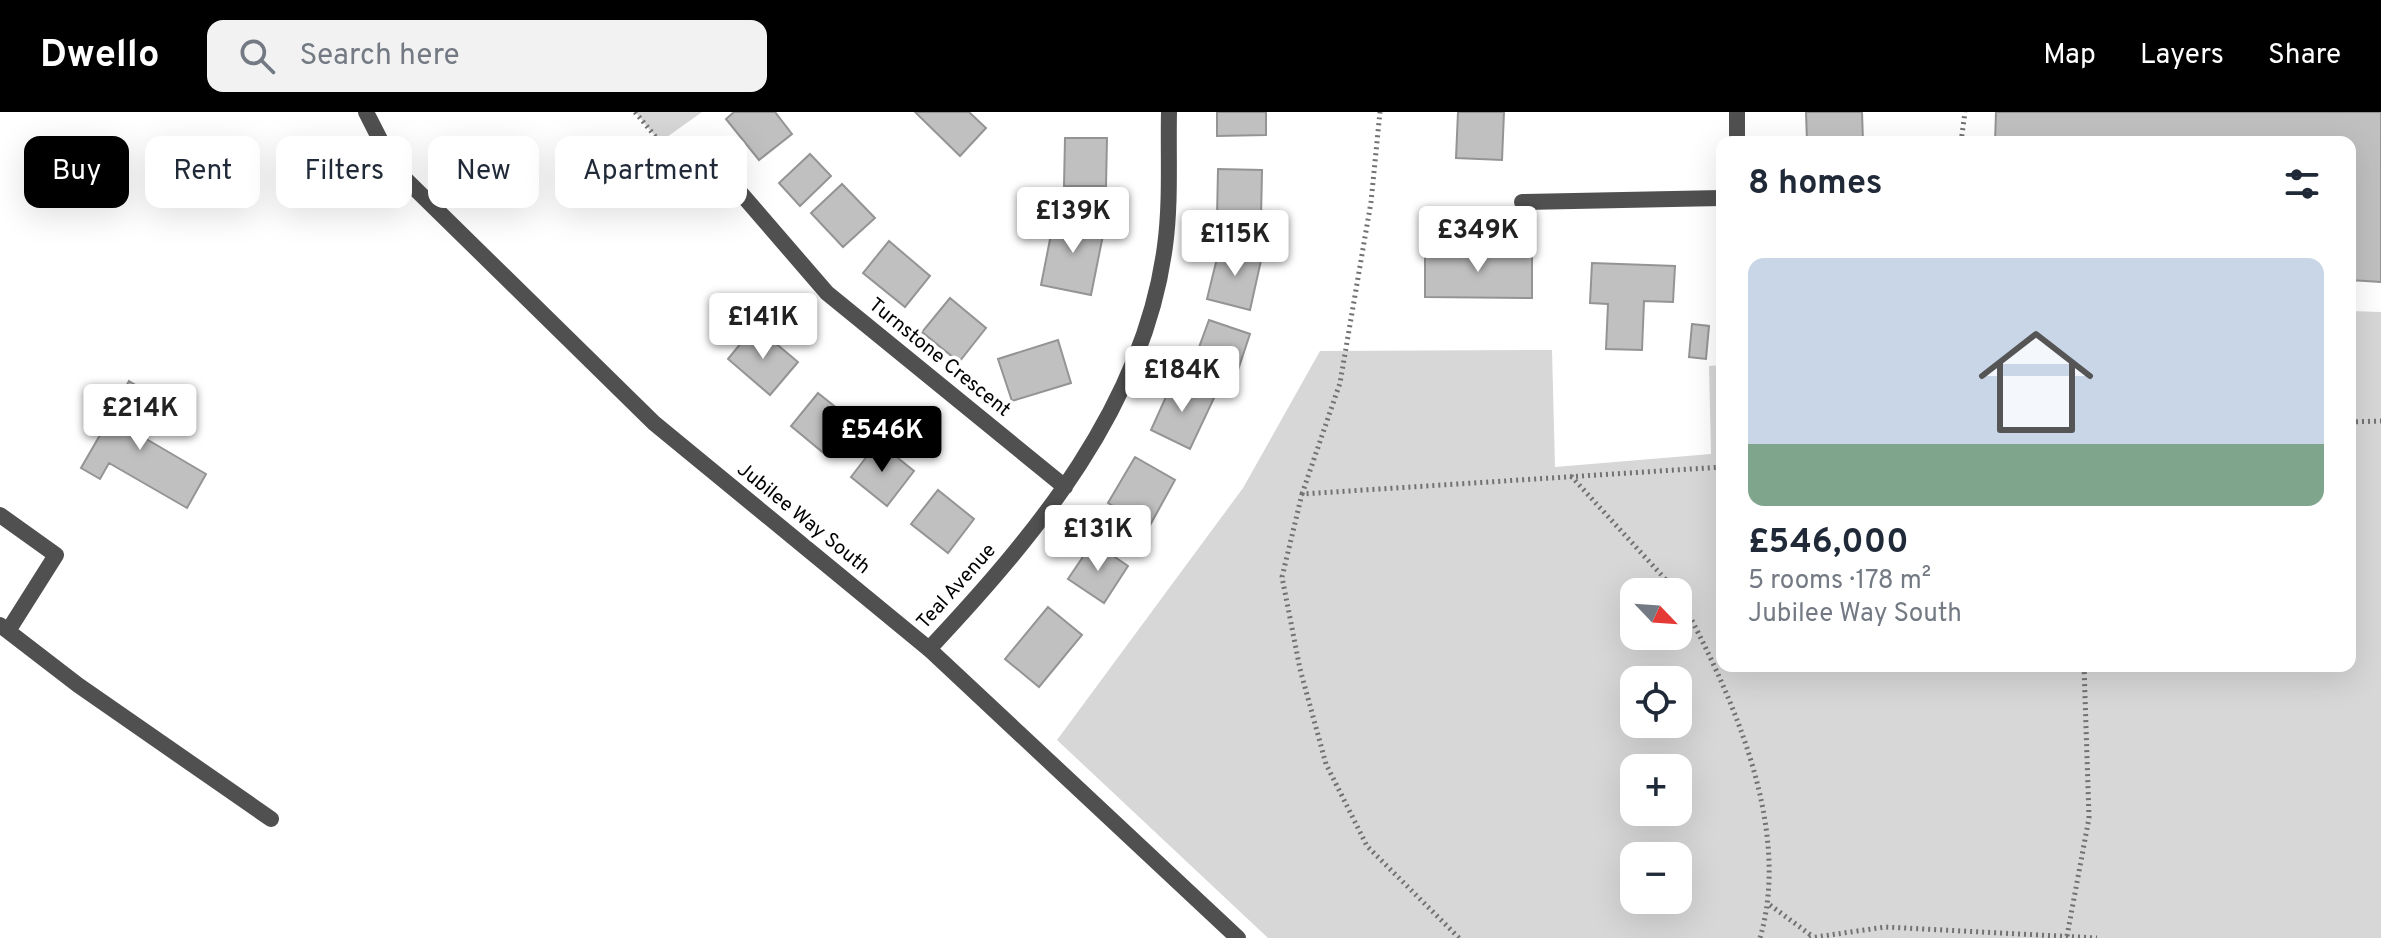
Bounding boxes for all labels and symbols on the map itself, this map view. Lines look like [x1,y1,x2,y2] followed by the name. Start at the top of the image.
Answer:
[1017,187,1129,255] pin: £139K
[1422,206,1534,274] pin: £349K
[1179,210,1291,278] pin: £115K
[707,293,819,361] pin: £141K
[863,293,1015,423] street label: Turnstone Crescent
[1126,346,1238,414] pin: £184K
[84,384,196,452] pin: £214K
[826,406,938,474] pin: £546K
[731,457,875,581] street label: Jubilee Way South
[1042,505,1154,573] pin: £131K
[912,539,1002,635] street label: Teal Avenue
[1620,578,1692,650] north arrow

